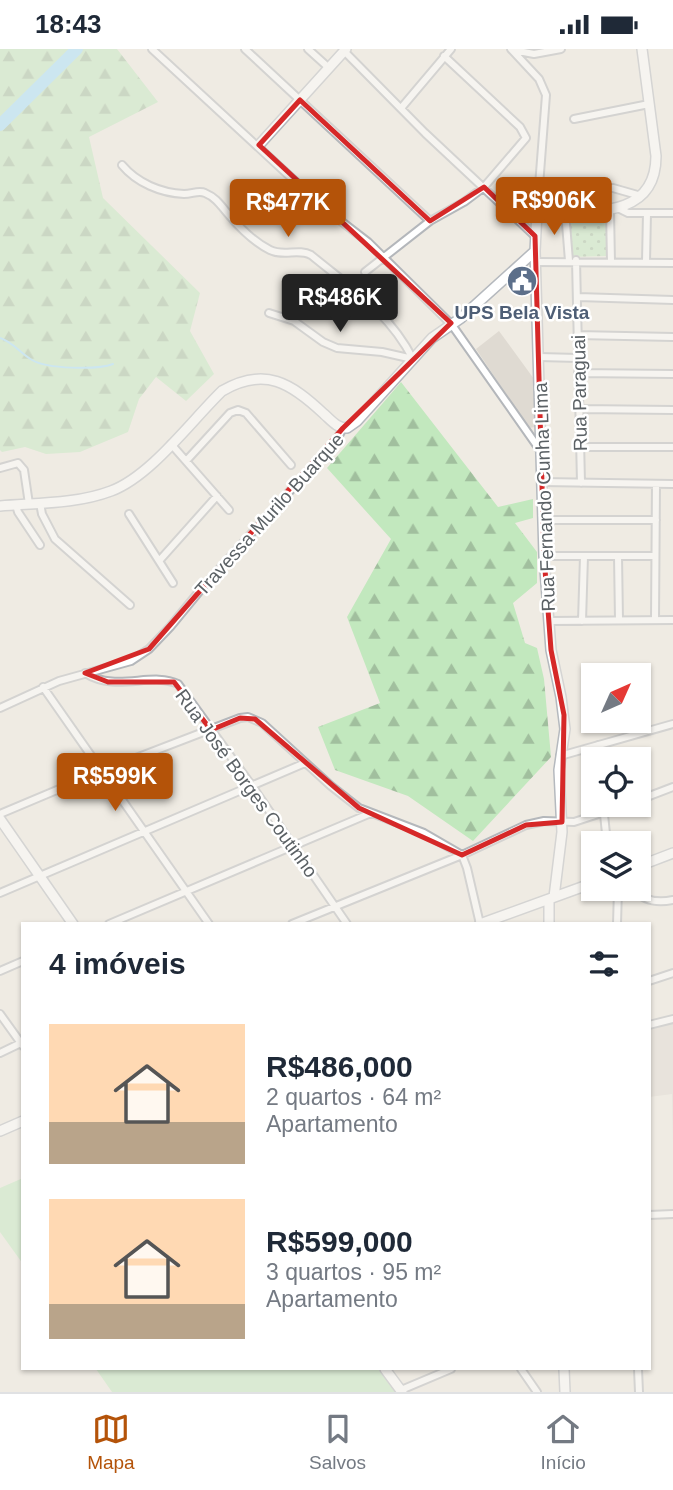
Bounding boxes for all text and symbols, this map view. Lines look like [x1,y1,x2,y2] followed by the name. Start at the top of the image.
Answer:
[35,9,102,39] text: 18:43
[497,177,611,237] pin: R$906K
[231,179,345,239] pin: R$477K
[512,187,596,213] text: R$906K
[246,189,330,215] text: R$477K
[505,264,539,298] public building icon: UPS Bela Vista
[283,275,397,334] pin: R$486K
[298,284,382,310] text: R$486K
[455,302,590,323] place label: UPS Bela Vista
[568,335,591,451] street label: Rua Paraguai
[530,382,559,612] street label: Rua Fernando Cunha Lima
[191,429,348,600] street label: Travessa Murilo Buarque
[581,663,651,733] north arrow
[581,663,651,901] map controls
[171,685,322,881] street label: Rua José Borges Coutinho
[581,747,651,817] button: locate
[58,753,172,813] pin: R$599K
[73,763,157,789] text: R$599K
[581,831,651,901] button: layers
[585,945,623,983] icon: filters
[49,947,186,980] text: 4 imóveis
[266,1050,413,1083] text: R$486,000
[105,1052,189,1136] icon: home
[266,1084,441,1110] text: 2 quartos · 64 m²
[266,1111,398,1137] text: Apartamento
[266,1225,413,1258] text: R$599,000
[105,1227,189,1311] icon: home
[266,1259,441,1285] text: 3 quartos · 95 m²
[266,1286,398,1312] text: Apartamento
[87,1410,135,1474] tab: Mapa
[309,1410,366,1474] tab: Salvos
[540,1410,586,1474] tab: Início

